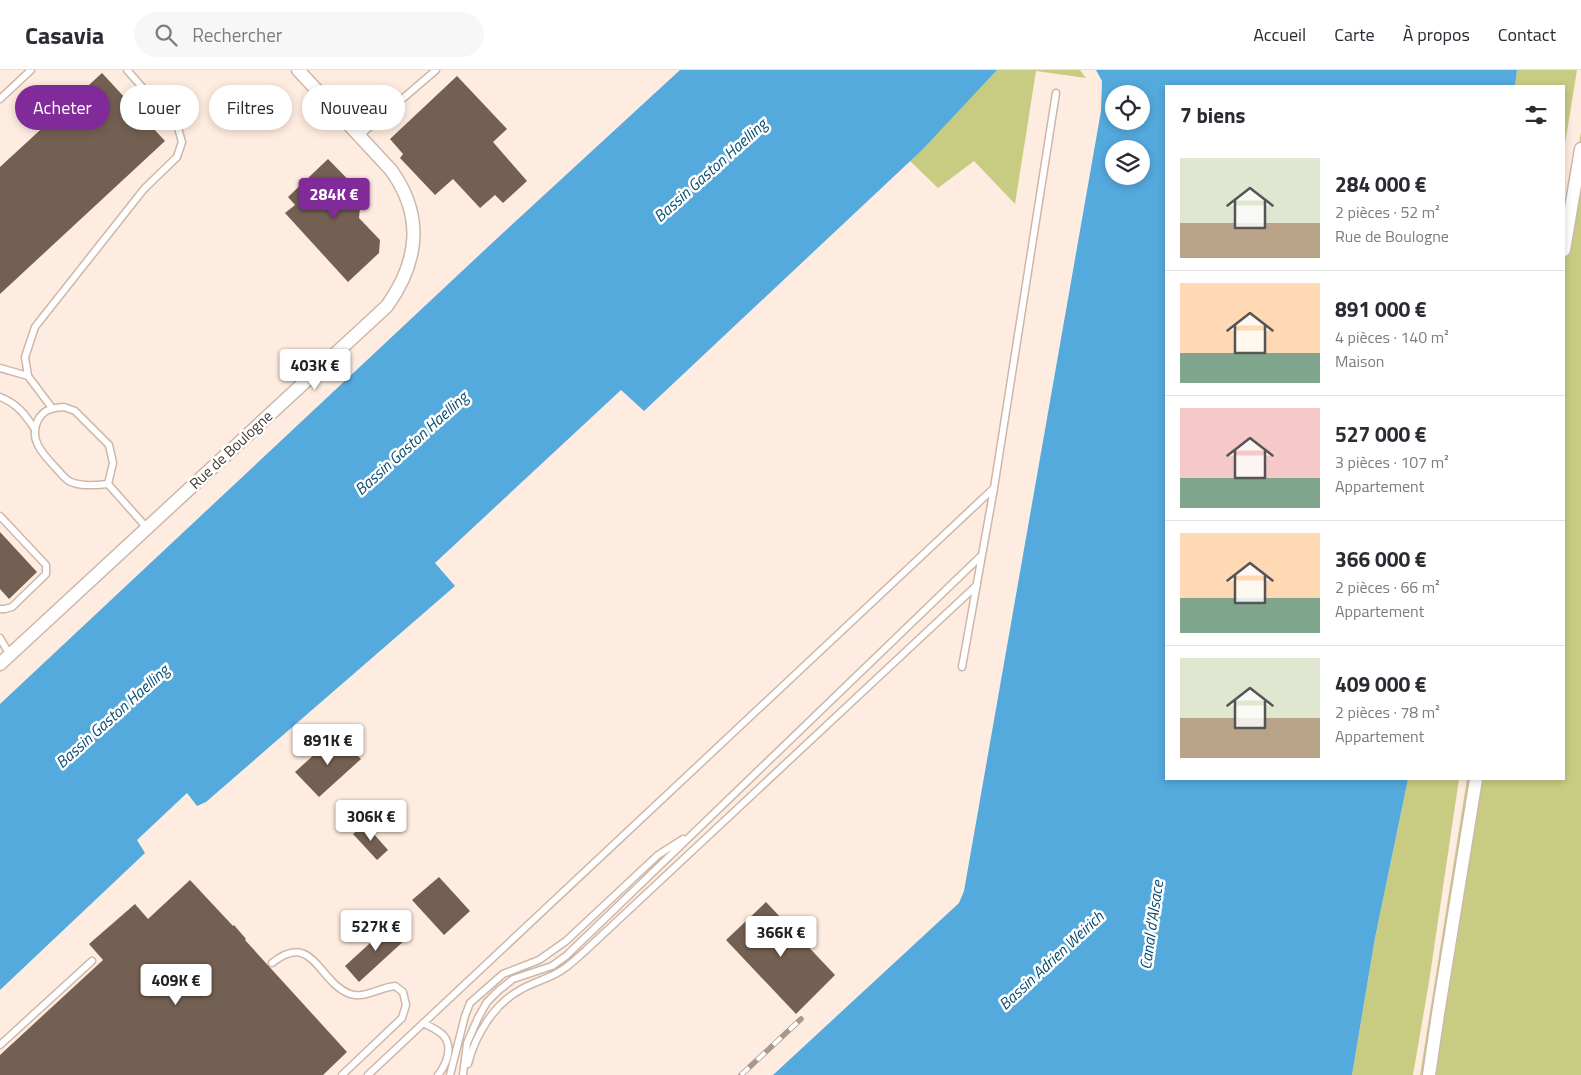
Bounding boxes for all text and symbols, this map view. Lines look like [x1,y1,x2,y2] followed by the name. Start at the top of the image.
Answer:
[134,12,484,57] search box
[25,17,104,53] text: Casavia
[192,20,282,49] text: Rechercher
[152,21,180,49] icon: search
[1253,21,1306,48] text: Accueil
[1334,21,1375,48] text: Carte
[1403,21,1470,48] text: À propos
[1498,21,1556,48] text: Contact
[15,85,110,130] chip: Acheter
[120,85,199,130] chip: Louer
[209,85,292,130] chip: Filtres
[302,85,405,130] chip: Nouveau
[1105,85,1150,185] map controls
[1105,85,1150,130] button: locate
[1180,99,1245,131] text: 7 biens
[1522,101,1550,129] icon: filters
[648,111,774,227] water label: Bassin Gaston Haelling
[1105,140,1150,185] button: layers
[1335,168,1427,200] text: 284 000 €
[293,178,375,220] pin: 284K €
[1220,178,1280,238] icon: home
[310,182,358,206] text: 284K €
[1335,200,1440,224] text: 2 pièces · 52 m²
[1335,224,1449,248] text: Rue de Boulogne
[1335,293,1427,325] text: 891 000 €
[1220,303,1280,363] icon: home
[1335,325,1449,349] text: 4 pièces · 140 m²
[274,348,356,391] pin: 403K €
[1335,349,1384,373] text: Maison
[291,353,339,377] text: 403K €
[349,384,475,500] water label: Bassin Gaston Haelling
[184,405,278,494] street label: Rue de Boulogne
[1335,418,1427,450] text: 527 000 €
[1220,428,1280,488] icon: home
[1335,450,1449,474] text: 3 pièces · 107 m²
[1335,474,1424,498] text: Appartement
[1335,543,1427,575] text: 366 000 €
[1220,553,1280,613] icon: home
[1335,575,1440,599] text: 2 pièces · 66 m²
[1335,599,1424,623] text: Appartement
[50,657,176,773] water label: Bassin Gaston Haelling
[1335,668,1427,700] text: 409 000 €
[1220,678,1280,738] icon: home
[1335,700,1440,724] text: 2 pièces · 78 m²
[287,724,369,766] pin: 891K €
[1335,724,1424,748] text: Appartement
[304,728,352,752] text: 891K €
[330,800,412,842] pin: 306K €
[347,804,395,828] text: 306K €
[1133,877,1169,971] water label: Canal d'Alsace
[993,904,1110,1015] water label: Bassin Adrien Weirich
[335,910,417,952] pin: 527K €
[352,914,400,938] text: 527K €
[740,916,822,958] pin: 366K €
[757,920,805,944] text: 366K €
[135,964,217,1006] pin: 409K €
[152,968,200,992] text: 409K €

